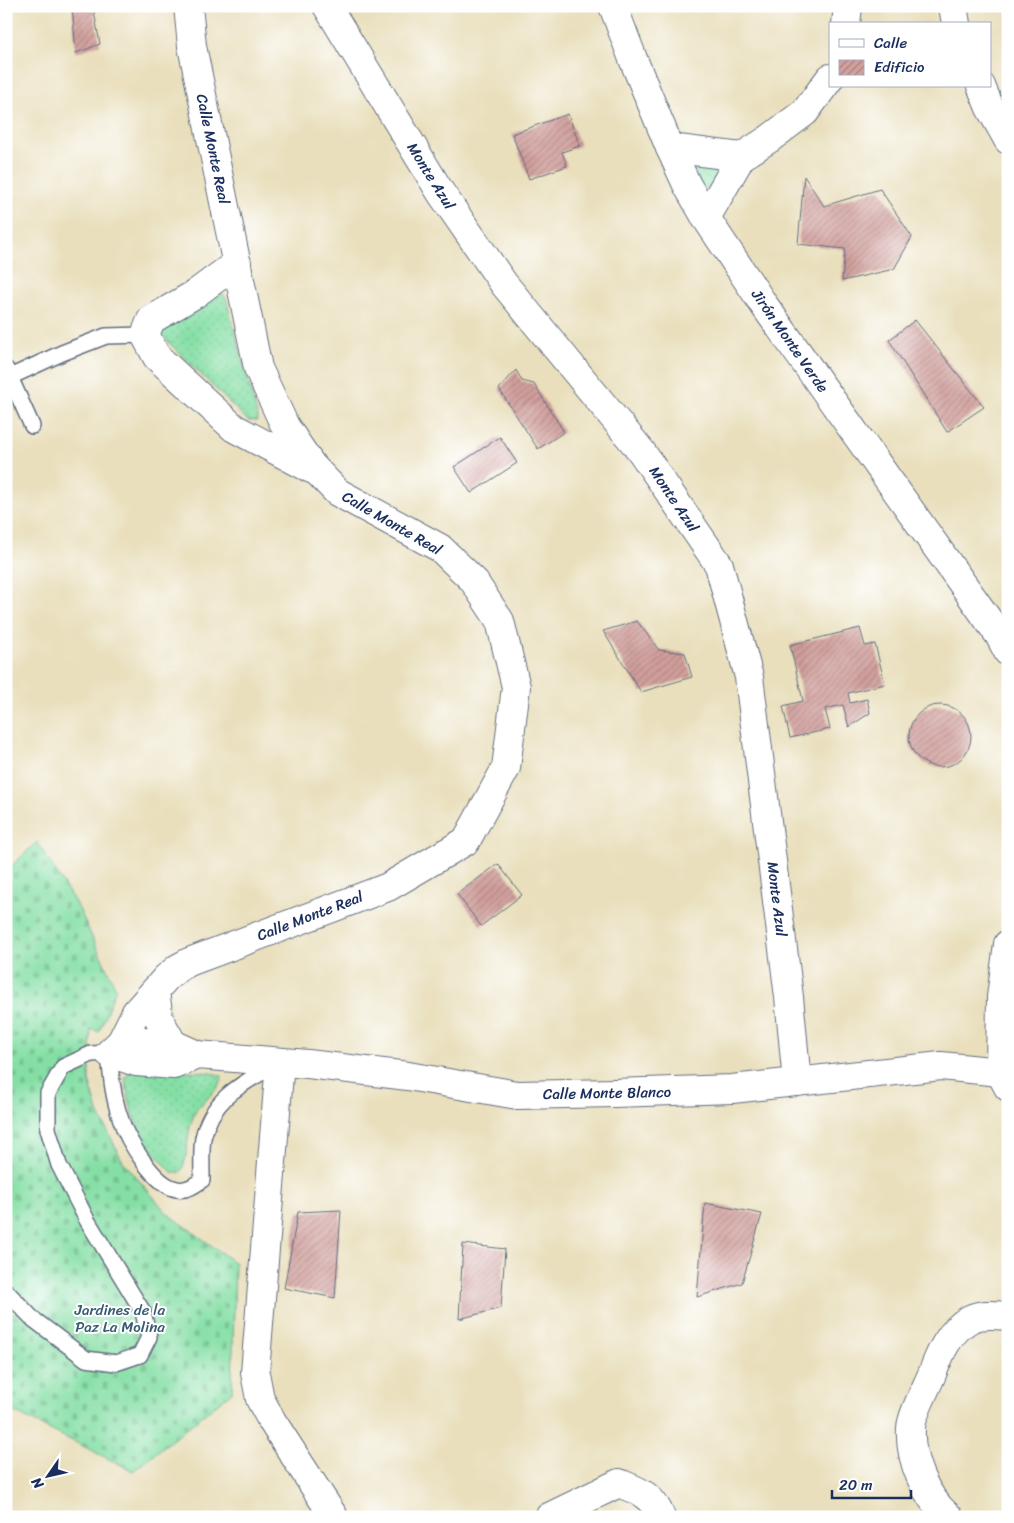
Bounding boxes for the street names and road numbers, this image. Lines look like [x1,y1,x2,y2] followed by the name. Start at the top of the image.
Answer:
[189,91,238,207] street label: Calle Monte Real
[400,137,462,215] street label: Monte Azul
[744,283,836,398] street label: Jirón Monte Verde
[642,460,706,538] street label: Monte Azul
[337,484,448,563] street label: Calle Monte Real
[760,860,795,939] street label: Monte Azul
[253,884,368,948] street label: Calle Monte Real
[543,1079,672,1107] street label: Calle Monte Blanco

